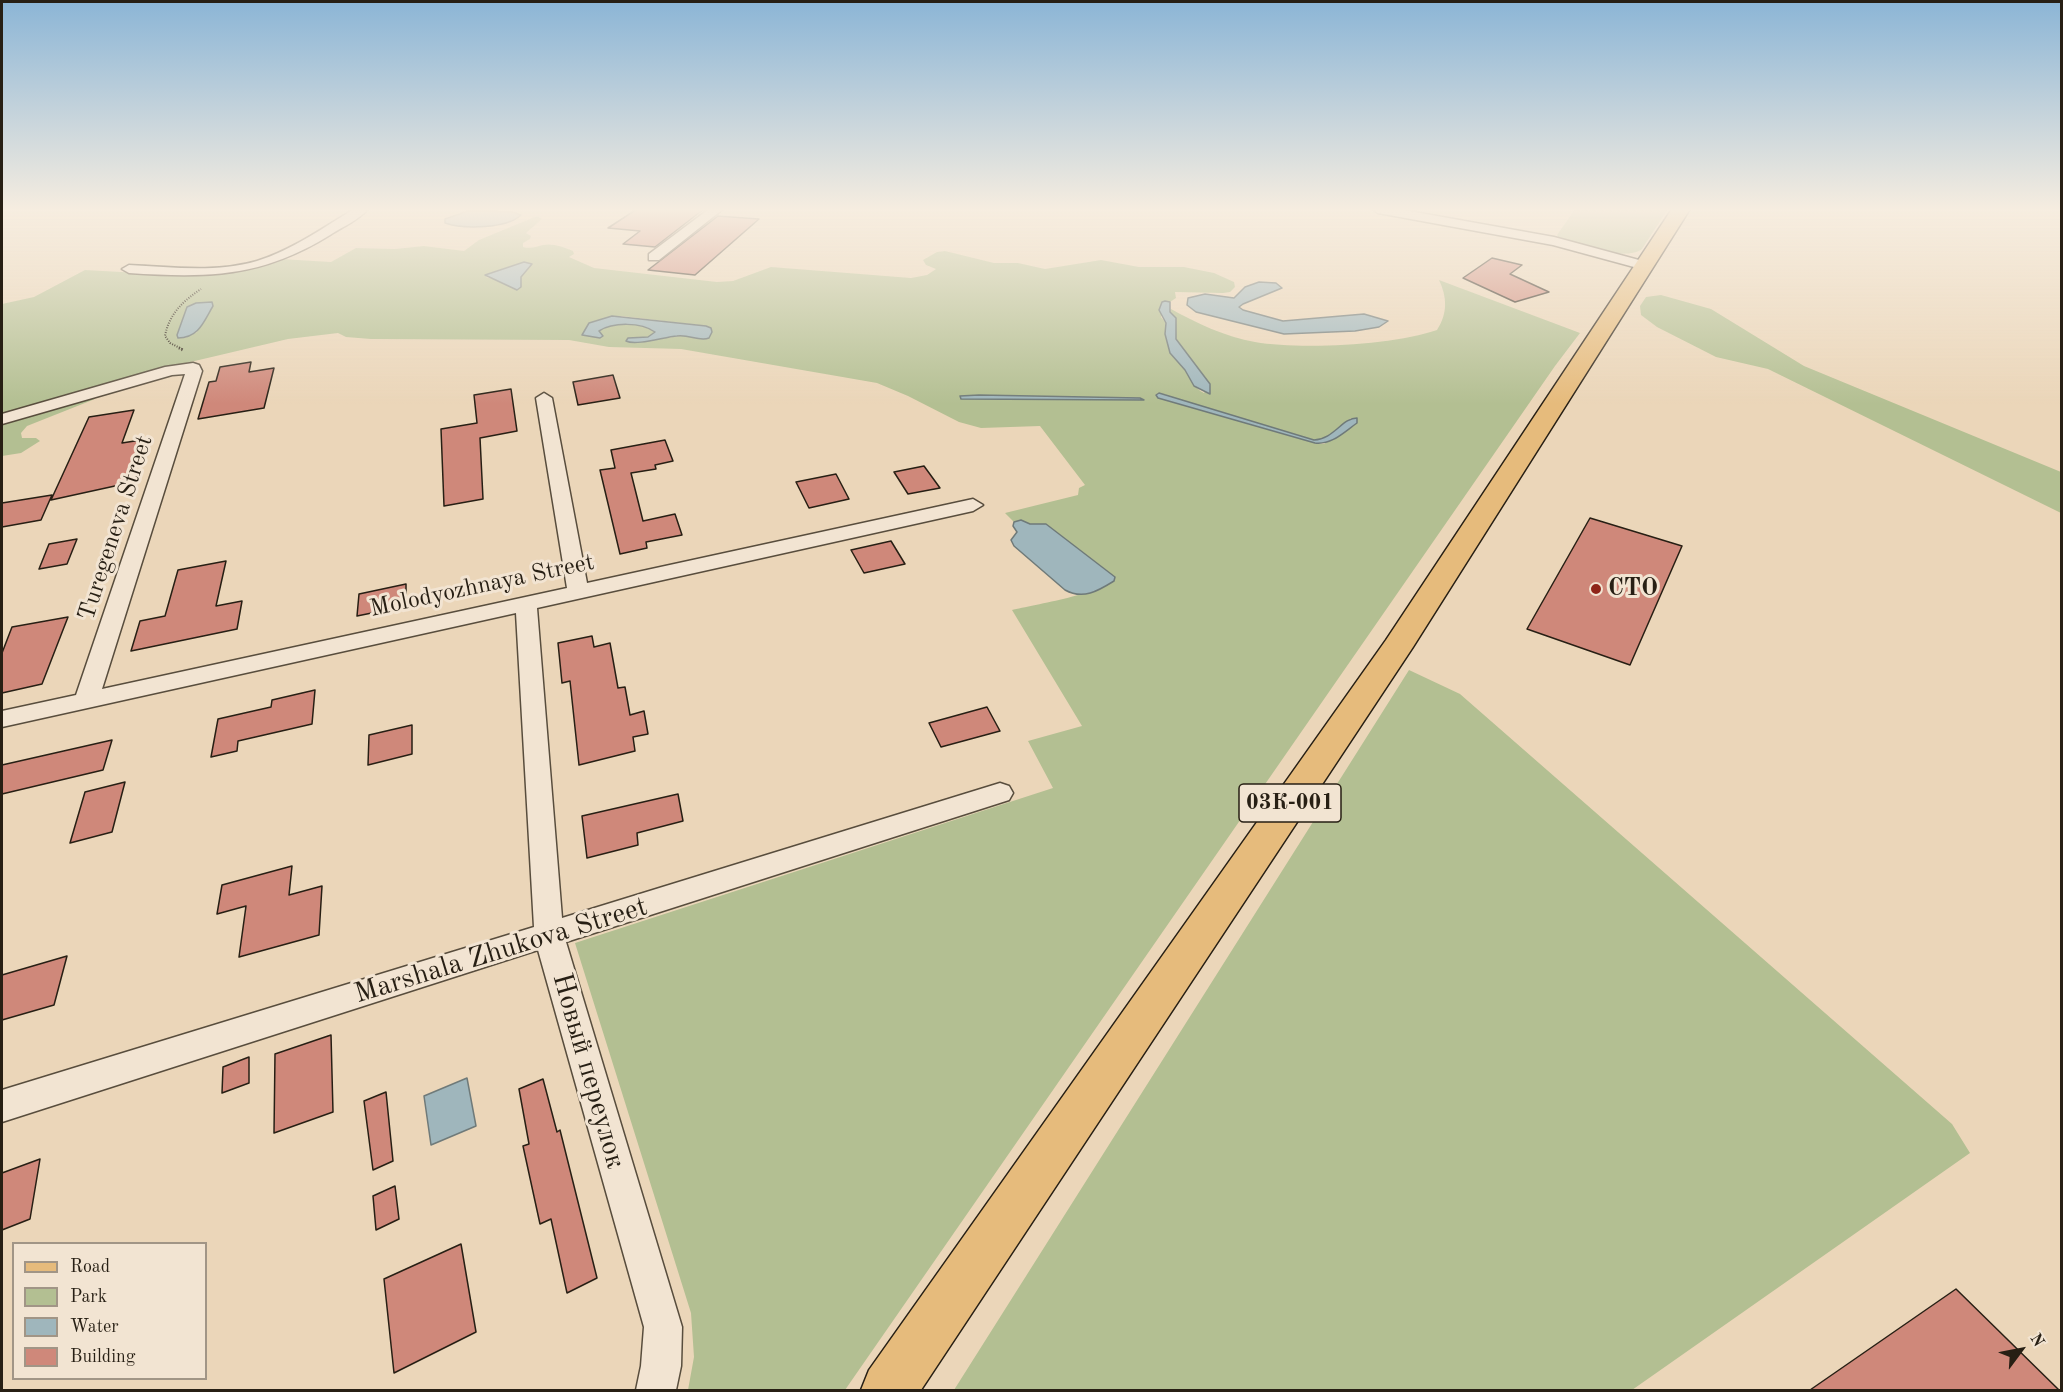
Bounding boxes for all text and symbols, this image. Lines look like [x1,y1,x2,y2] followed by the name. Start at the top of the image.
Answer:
[72,432,160,624] street label: Turegeneva Street
[367,548,597,624] street label: Molodyozhnaya Street
[1608,575,1658,603] place label: СТО
[1589,582,1603,596] marker: СТО
[1239,784,1341,822] road number: 03К-001
[350,890,652,1012] street label: Marshala Zhukova Street
[544,969,632,1173] street label: Новый переулок
[12,1242,207,1380] legend
[70,1258,110,1276] text: Road
[70,1288,107,1306] text: Park
[70,1318,119,1336] text: Water
[1991,1320,2051,1380] north arrow
[2026,1331,2046,1350] text: N
[70,1348,135,1366] text: Building

